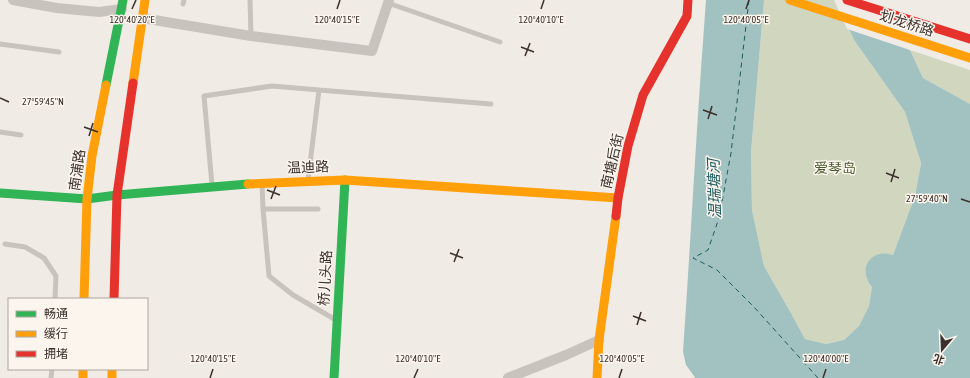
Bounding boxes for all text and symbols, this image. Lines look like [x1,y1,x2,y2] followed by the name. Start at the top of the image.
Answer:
[878,7,936,39] street label: 划龙桥路
[110,14,155,25] text: 120°40'20"E
[315,14,360,25] text: 120°40'15"E
[519,14,564,25] text: 120°40'10"E
[724,14,769,25] text: 120°40'05"E
[22,96,64,107] text: 27°59'45"N
[598,132,626,190] street label: 南塘后街
[66,148,88,192] street label: 南浦路
[704,156,724,219] water label: 温瑞塘河
[287,158,329,176] street label: 温迪路
[814,160,856,176] park label: 爱琴岛
[906,193,948,204] text: 27°59'40"N
[316,250,334,306] street label: 桥儿头路
[8,298,148,370] legend
[44,307,68,321] text: 畅通
[44,327,68,341] text: 缓行
[922,330,962,370] north arrow
[44,347,68,361] text: 拥堵
[932,352,946,367] text: 北
[191,353,236,364] text: 120°40'15"E
[396,353,441,364] text: 120°40'10"E
[600,353,645,364] text: 120°40'05"E
[804,353,849,364] text: 120°40'00"E

